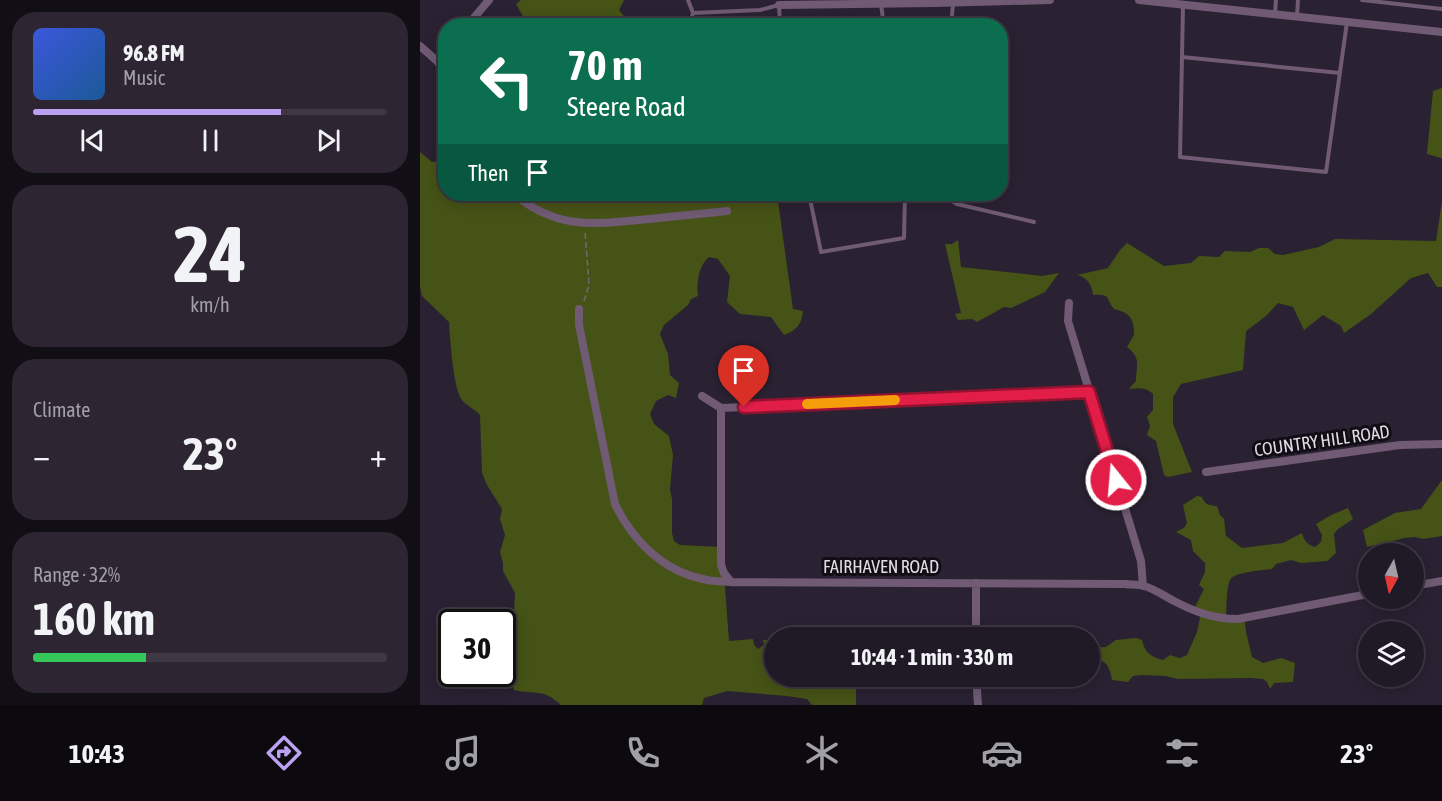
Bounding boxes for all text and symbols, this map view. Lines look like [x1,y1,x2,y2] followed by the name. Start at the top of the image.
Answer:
[123,40,185,66] text: 96.8 FM
[567,41,642,89] text: 70 m
[468,42,546,120] icon: left
[123,66,165,89] text: Music
[567,91,686,122] text: Steere Road
[76,124,109,157] icon: previous
[194,124,227,157] icon: pause
[312,124,345,157] icon: next
[521,156,554,189] icon: arrive
[468,160,509,186] text: Then
[173,209,247,299] text: 24
[190,293,230,316] text: km/h
[718,345,769,407] pin
[727,354,760,387] icon: arrive
[33,398,90,421] text: Climate
[1253,421,1391,460] street label: COUNTRY HILL ROAD
[183,428,237,480] text: 23°
[33,436,50,474] text: −
[370,436,387,474] text: +
[1084,448,1148,512] position arrow
[1358,543,1424,609] north arrow
[1358,543,1424,687] map controls
[823,556,939,577] street label: FAIRHAVEN ROAD
[33,563,120,586] text: Range · 32%
[33,593,155,645] text: 160 km
[438,609,516,687] speed limit sign: 30
[1358,621,1424,687] button: layers
[851,644,1013,670] text: 10:44 · 1 min · 330 m
[263,732,305,774] icon: directions
[442,732,484,774] icon: music
[622,732,664,774] icon: phone
[801,732,843,774] icon: climate
[981,732,1023,774] icon: car
[1161,732,1203,774] icon: filters
[69,738,125,769] text: 10:43
[1340,738,1373,769] text: 23°

